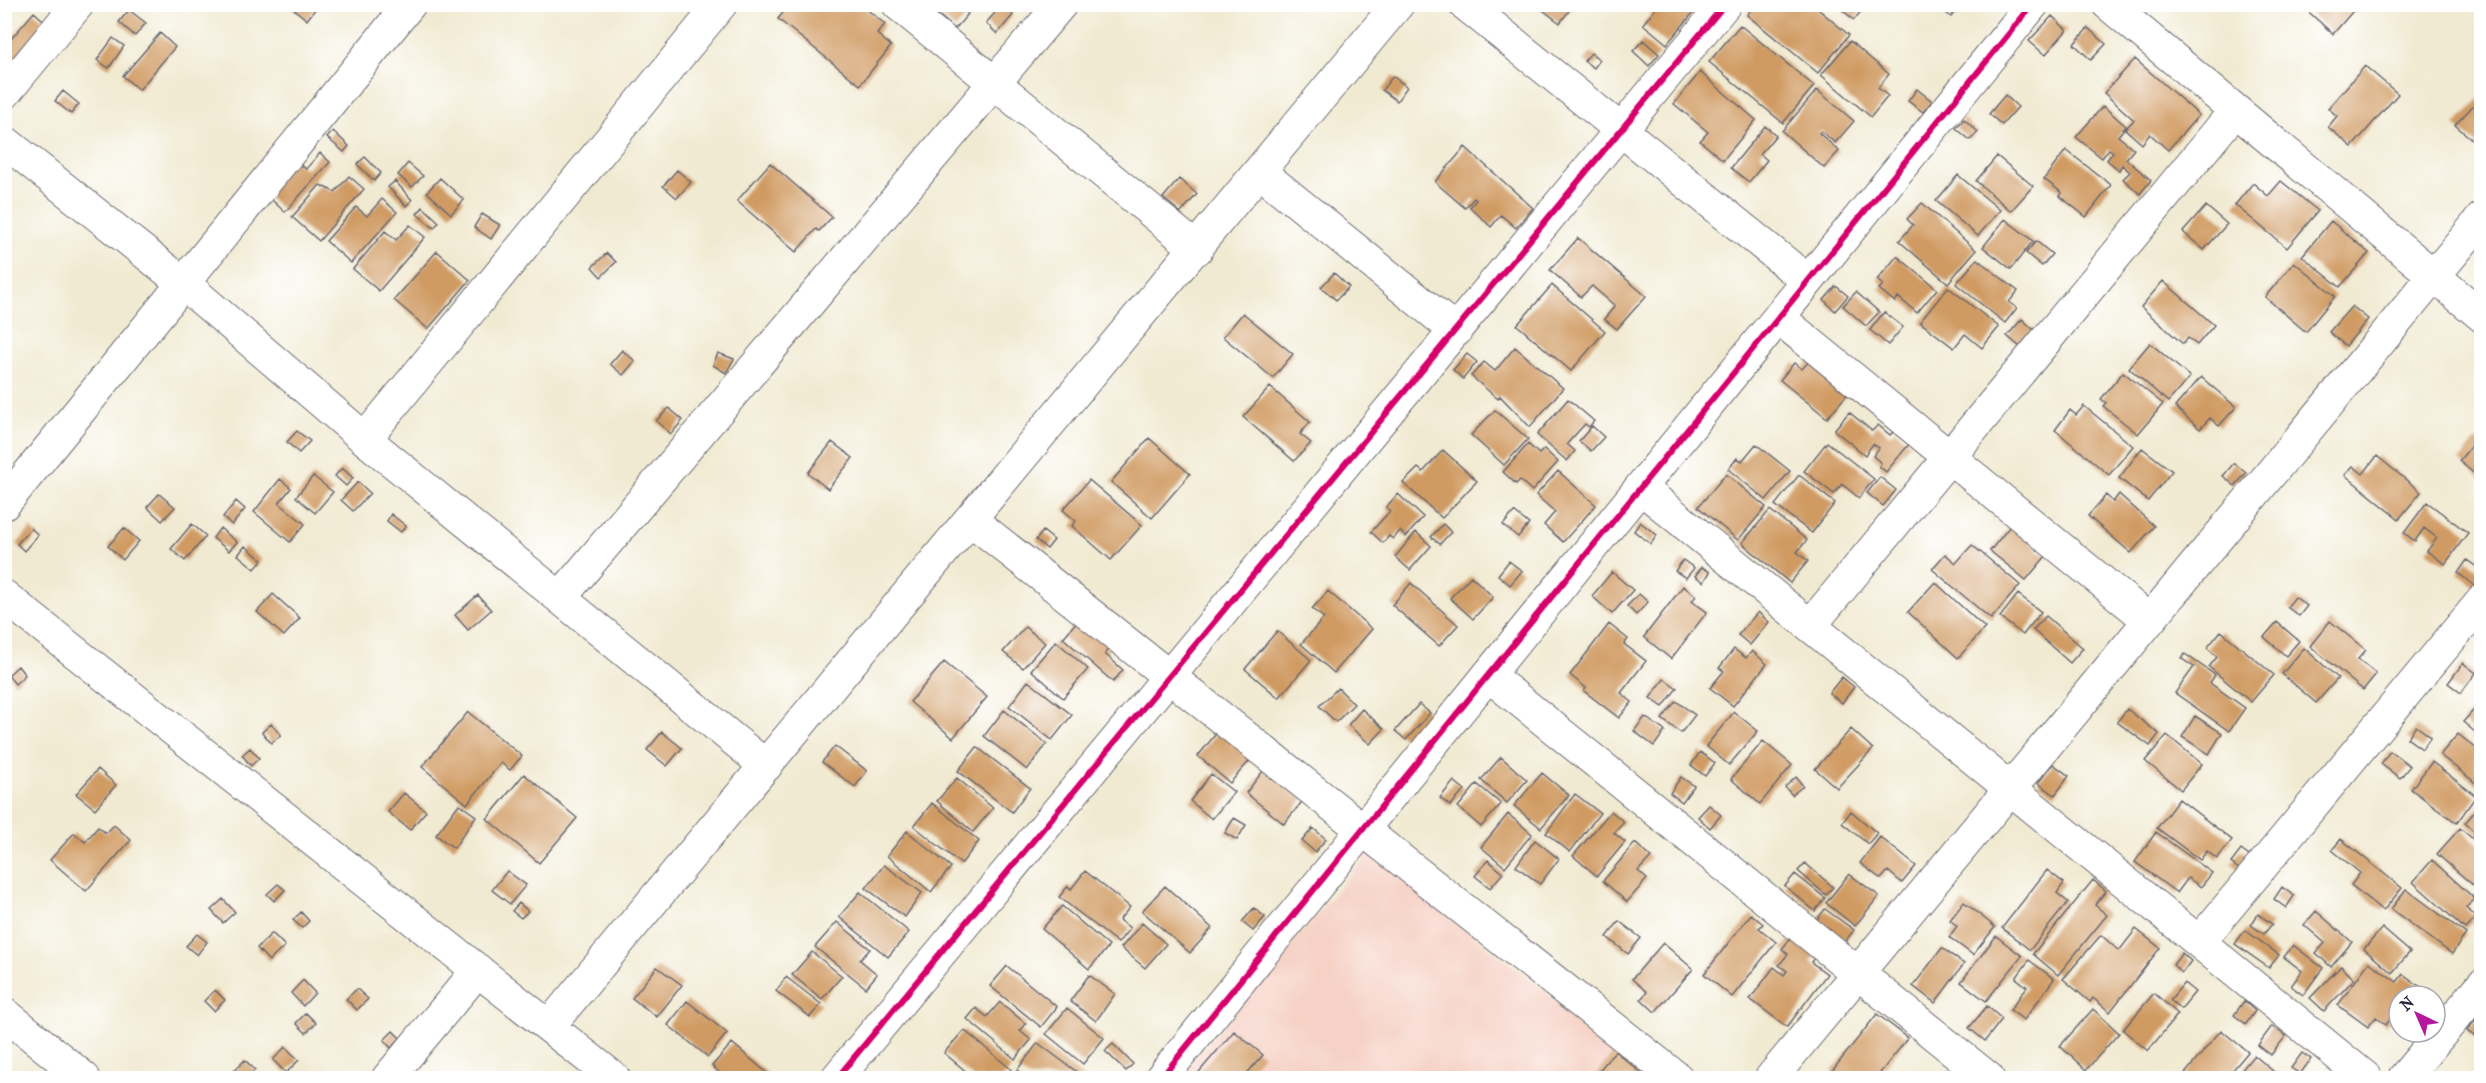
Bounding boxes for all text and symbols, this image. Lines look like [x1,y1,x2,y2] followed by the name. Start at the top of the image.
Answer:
[2387,984,2447,1044] north arrow
[2396,992,2419,1015] text: N

